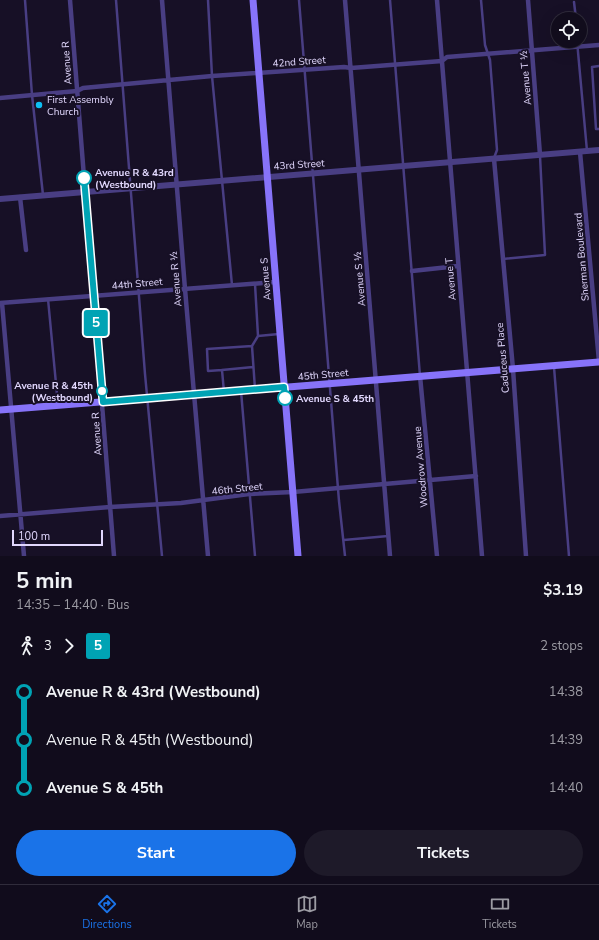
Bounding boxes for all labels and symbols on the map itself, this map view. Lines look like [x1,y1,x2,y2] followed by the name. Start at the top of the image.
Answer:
[58,41,75,85] street label: Avenue R
[517,50,535,106] street label: Avenue T ½
[272,53,327,71] street label: 42nd Street
[47,93,115,119] place label: First Assembly Church
[34,100,44,110] marker: First Assembly Church
[273,156,326,174] street label: 43rd Street
[95,166,174,192] place label: Avenue R & 43rd (Westbound)
[76,170,92,186] marker: Avenue R & 43rd (Westbound)
[571,212,593,302] street label: Sherman Boulevard
[167,251,185,307] street label: Avenue R ½
[351,251,369,307] street label: Avenue S ½
[257,257,275,301] street label: Avenue S
[442,257,460,301] street label: Avenue T
[111,275,164,293] street label: 44th Street
[83,310,109,336] line badge: 5
[493,322,513,394] street label: Caduceus Place
[297,366,350,384] street label: 45th Street
[14,379,93,405] place label: Avenue R & 45th (Westbound)
[96,385,108,397] marker: Avenue R & 45th (Westbound)
[277,390,293,406] marker: Avenue S & 45th
[296,392,374,406] place label: Avenue S & 45th
[88,412,105,456] street label: Avenue R
[410,426,432,508] street label: Woodrow Avenue
[211,479,264,499] street label: 46th Street
[12,528,103,547] scale bar

